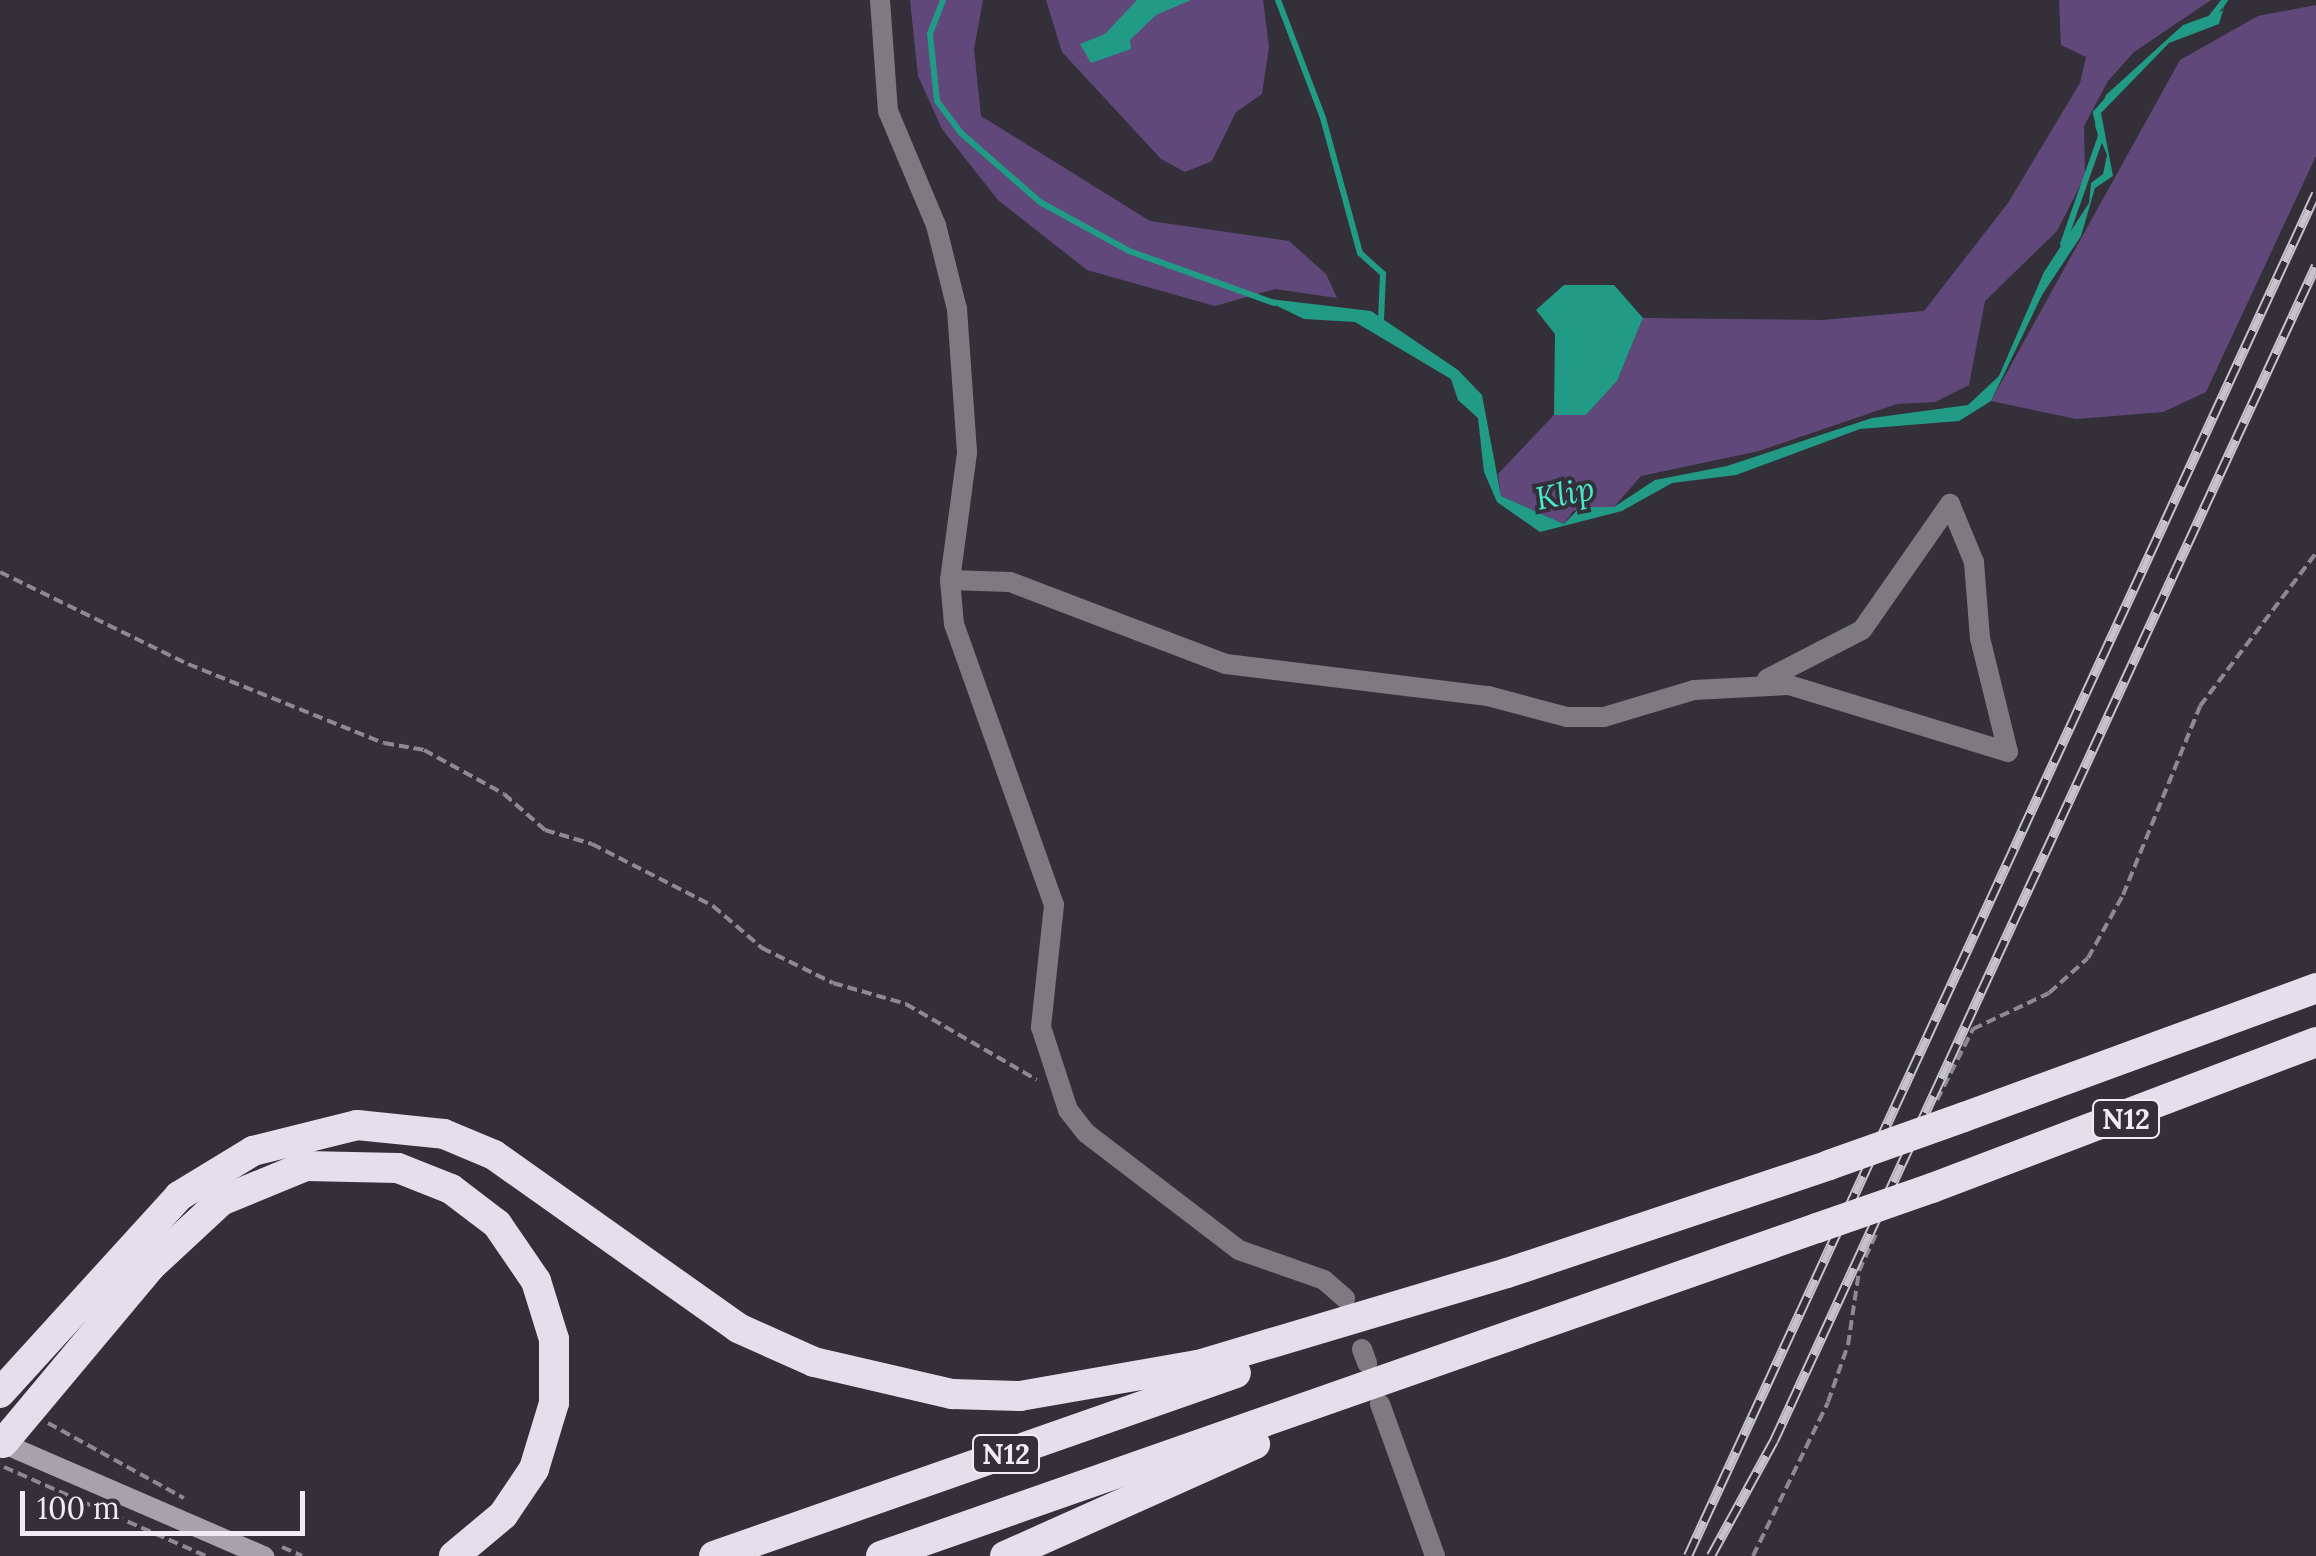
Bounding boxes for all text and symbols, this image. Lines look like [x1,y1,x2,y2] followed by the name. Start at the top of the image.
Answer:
[1532,470,1598,518] water label: Klip
[2091,1096,2161,1142] road number: N12
[971,1431,1041,1477] road number: N12
[25,1471,310,1533] scale bar
[37,1489,120,1527] text: 100 m

